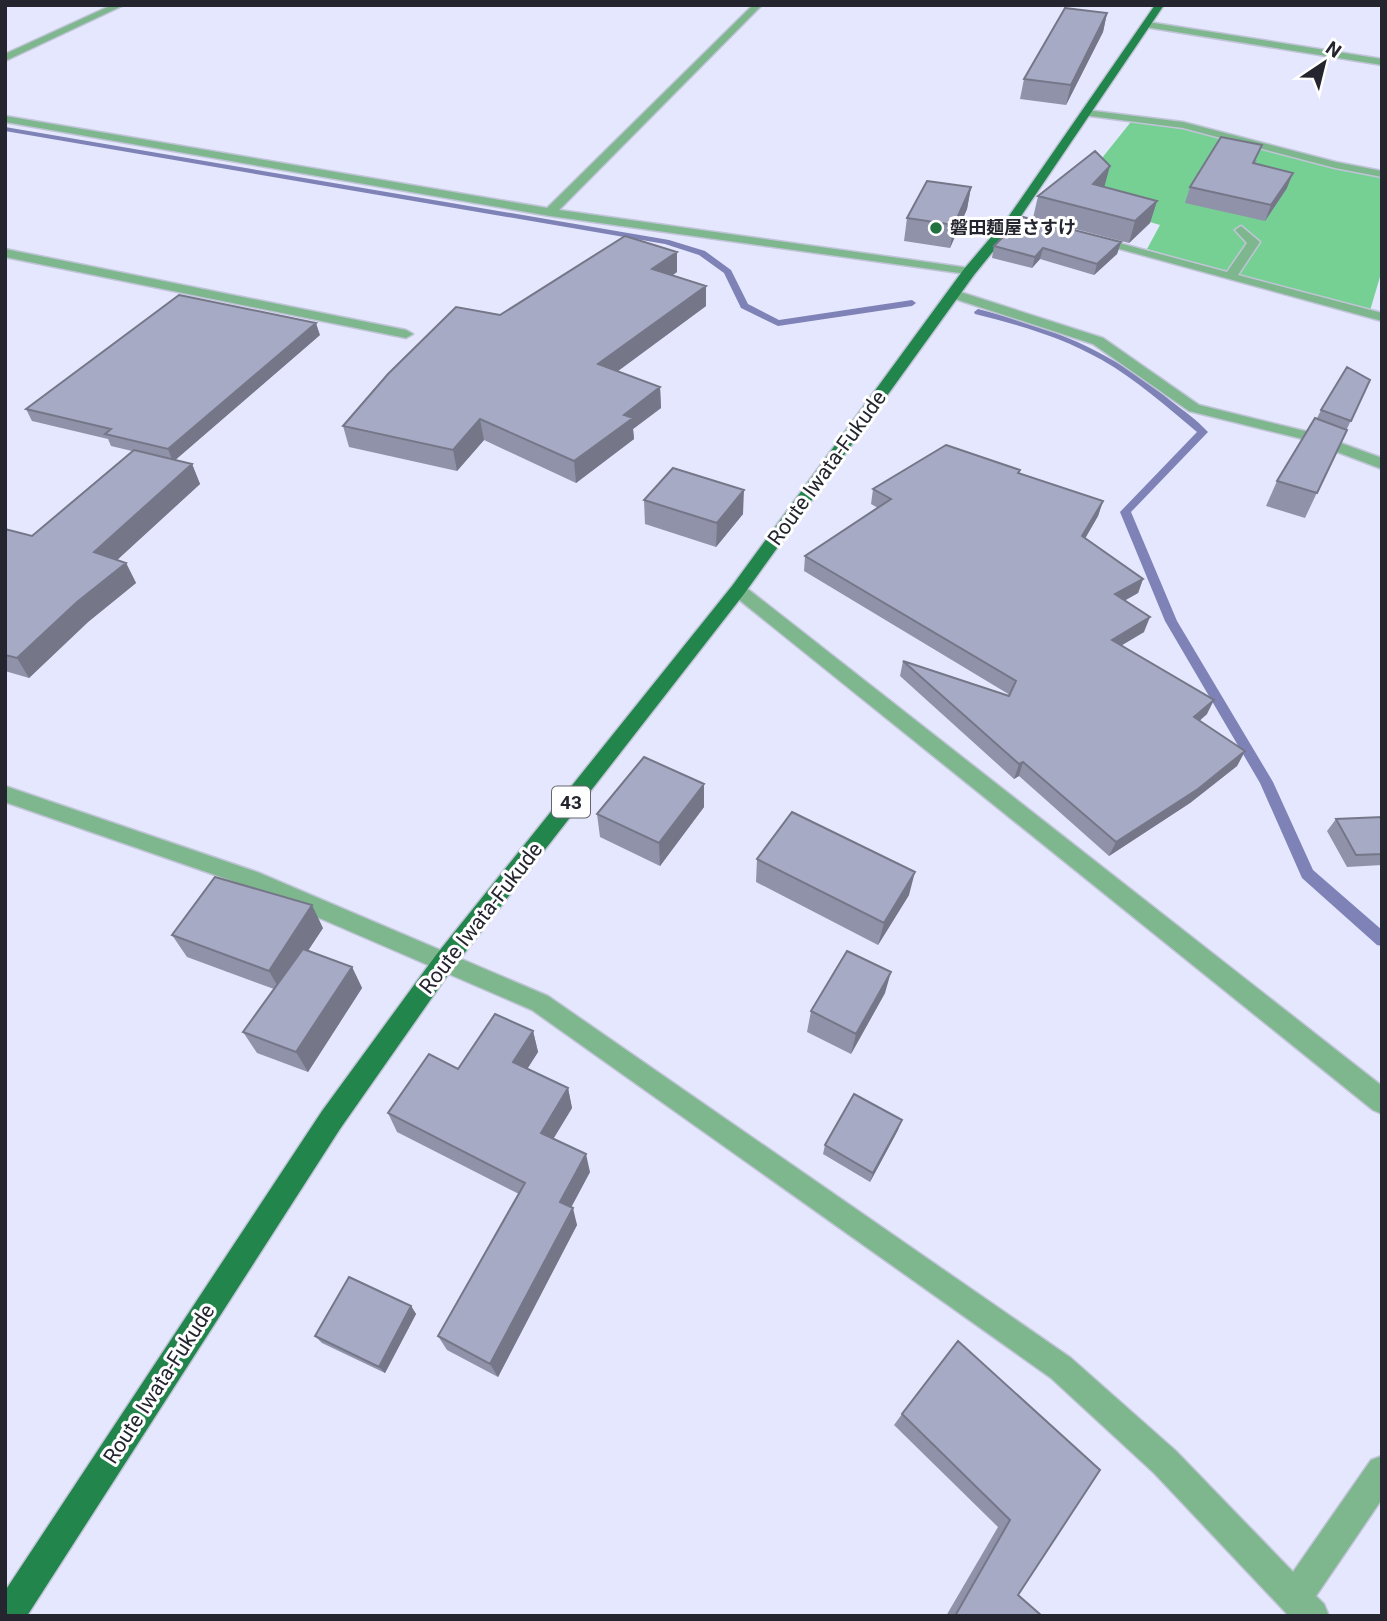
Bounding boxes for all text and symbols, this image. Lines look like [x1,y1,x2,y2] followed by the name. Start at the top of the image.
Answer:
[1289,28,1359,98] north arrow
[1321,36,1346,63] text: N
[950,217,1076,238] place label: 磐田麺屋さすけ
[928,220,944,236] marker: 磐田麺屋さすけ
[763,386,891,550] street label: Route Iwata-Fukude
[552,786,590,818] road number: 43
[415,838,547,998] street label: Route Iwata-Fukude
[99,1300,219,1468] street label: Route Iwata-Fukude

